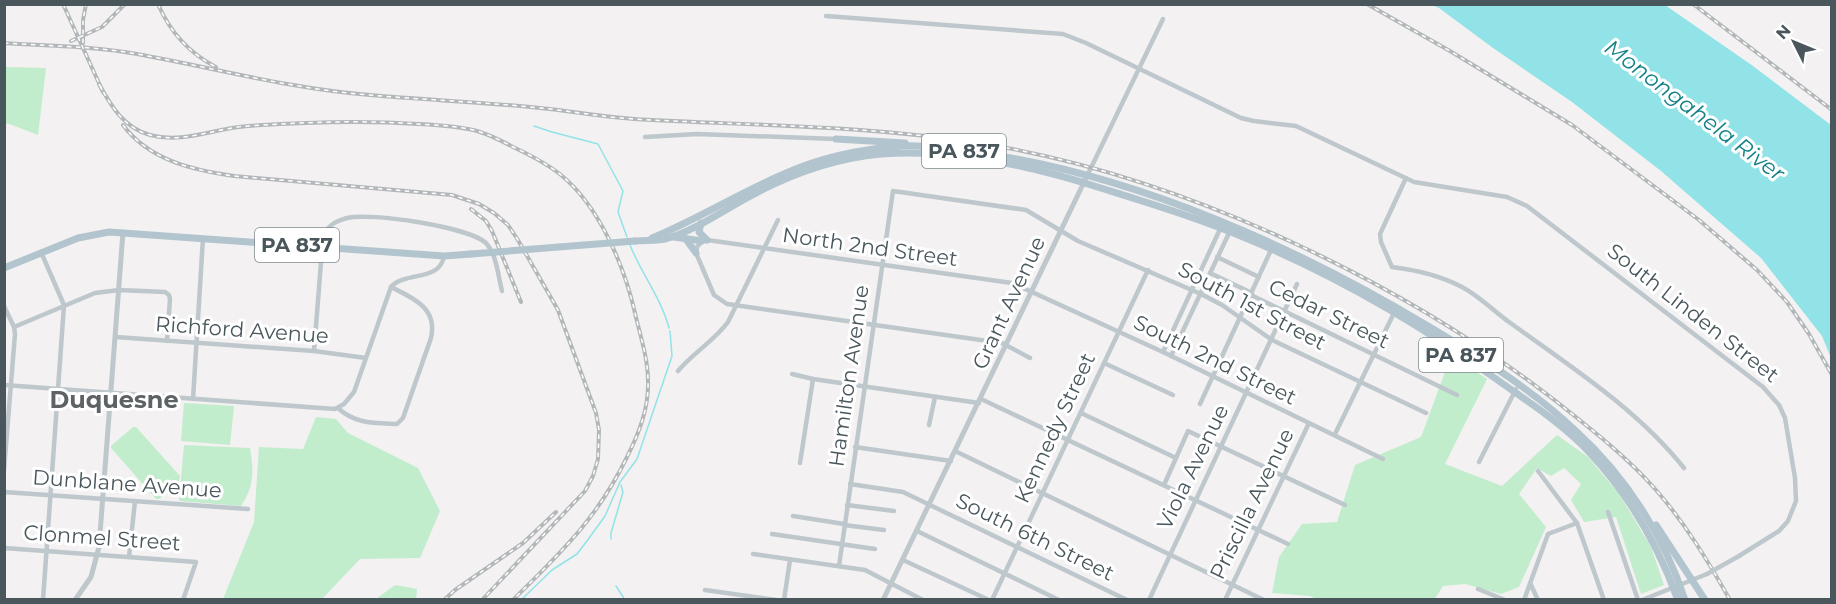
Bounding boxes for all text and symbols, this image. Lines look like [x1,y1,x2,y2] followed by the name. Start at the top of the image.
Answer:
[1764,12,1824,72] north arrow
[1772,21,1795,43] text: N
[1599,34,1791,188] water label: Monongahela River
[922,134,1006,168] road number: PA 837
[781,222,959,271] street label: North 2nd Street
[255,228,339,262] road number: PA 837
[967,232,1050,373] street label: Grant Avenue
[1603,238,1784,387] street label: South Linden Street
[1174,256,1330,355] street label: South 1st Street
[1265,274,1394,354] street label: Cedar Street
[823,284,874,468] street label: Hamilton Avenue
[1130,309,1301,410] street label: South 2nd Street
[154,311,330,348] street label: Richford Avenue
[1419,338,1503,372] road number: PA 837
[1009,349,1100,507] street label: Kennedy Street
[49,385,179,414] district label: Duquesne
[1152,400,1234,533] street label: Viola Avenue
[1204,424,1299,583] street label: Priscilla Avenue
[32,464,222,503] street label: Dunblane Avenue
[952,487,1118,586] street label: South 6th Street
[23,520,181,555] street label: Clonmel Street

